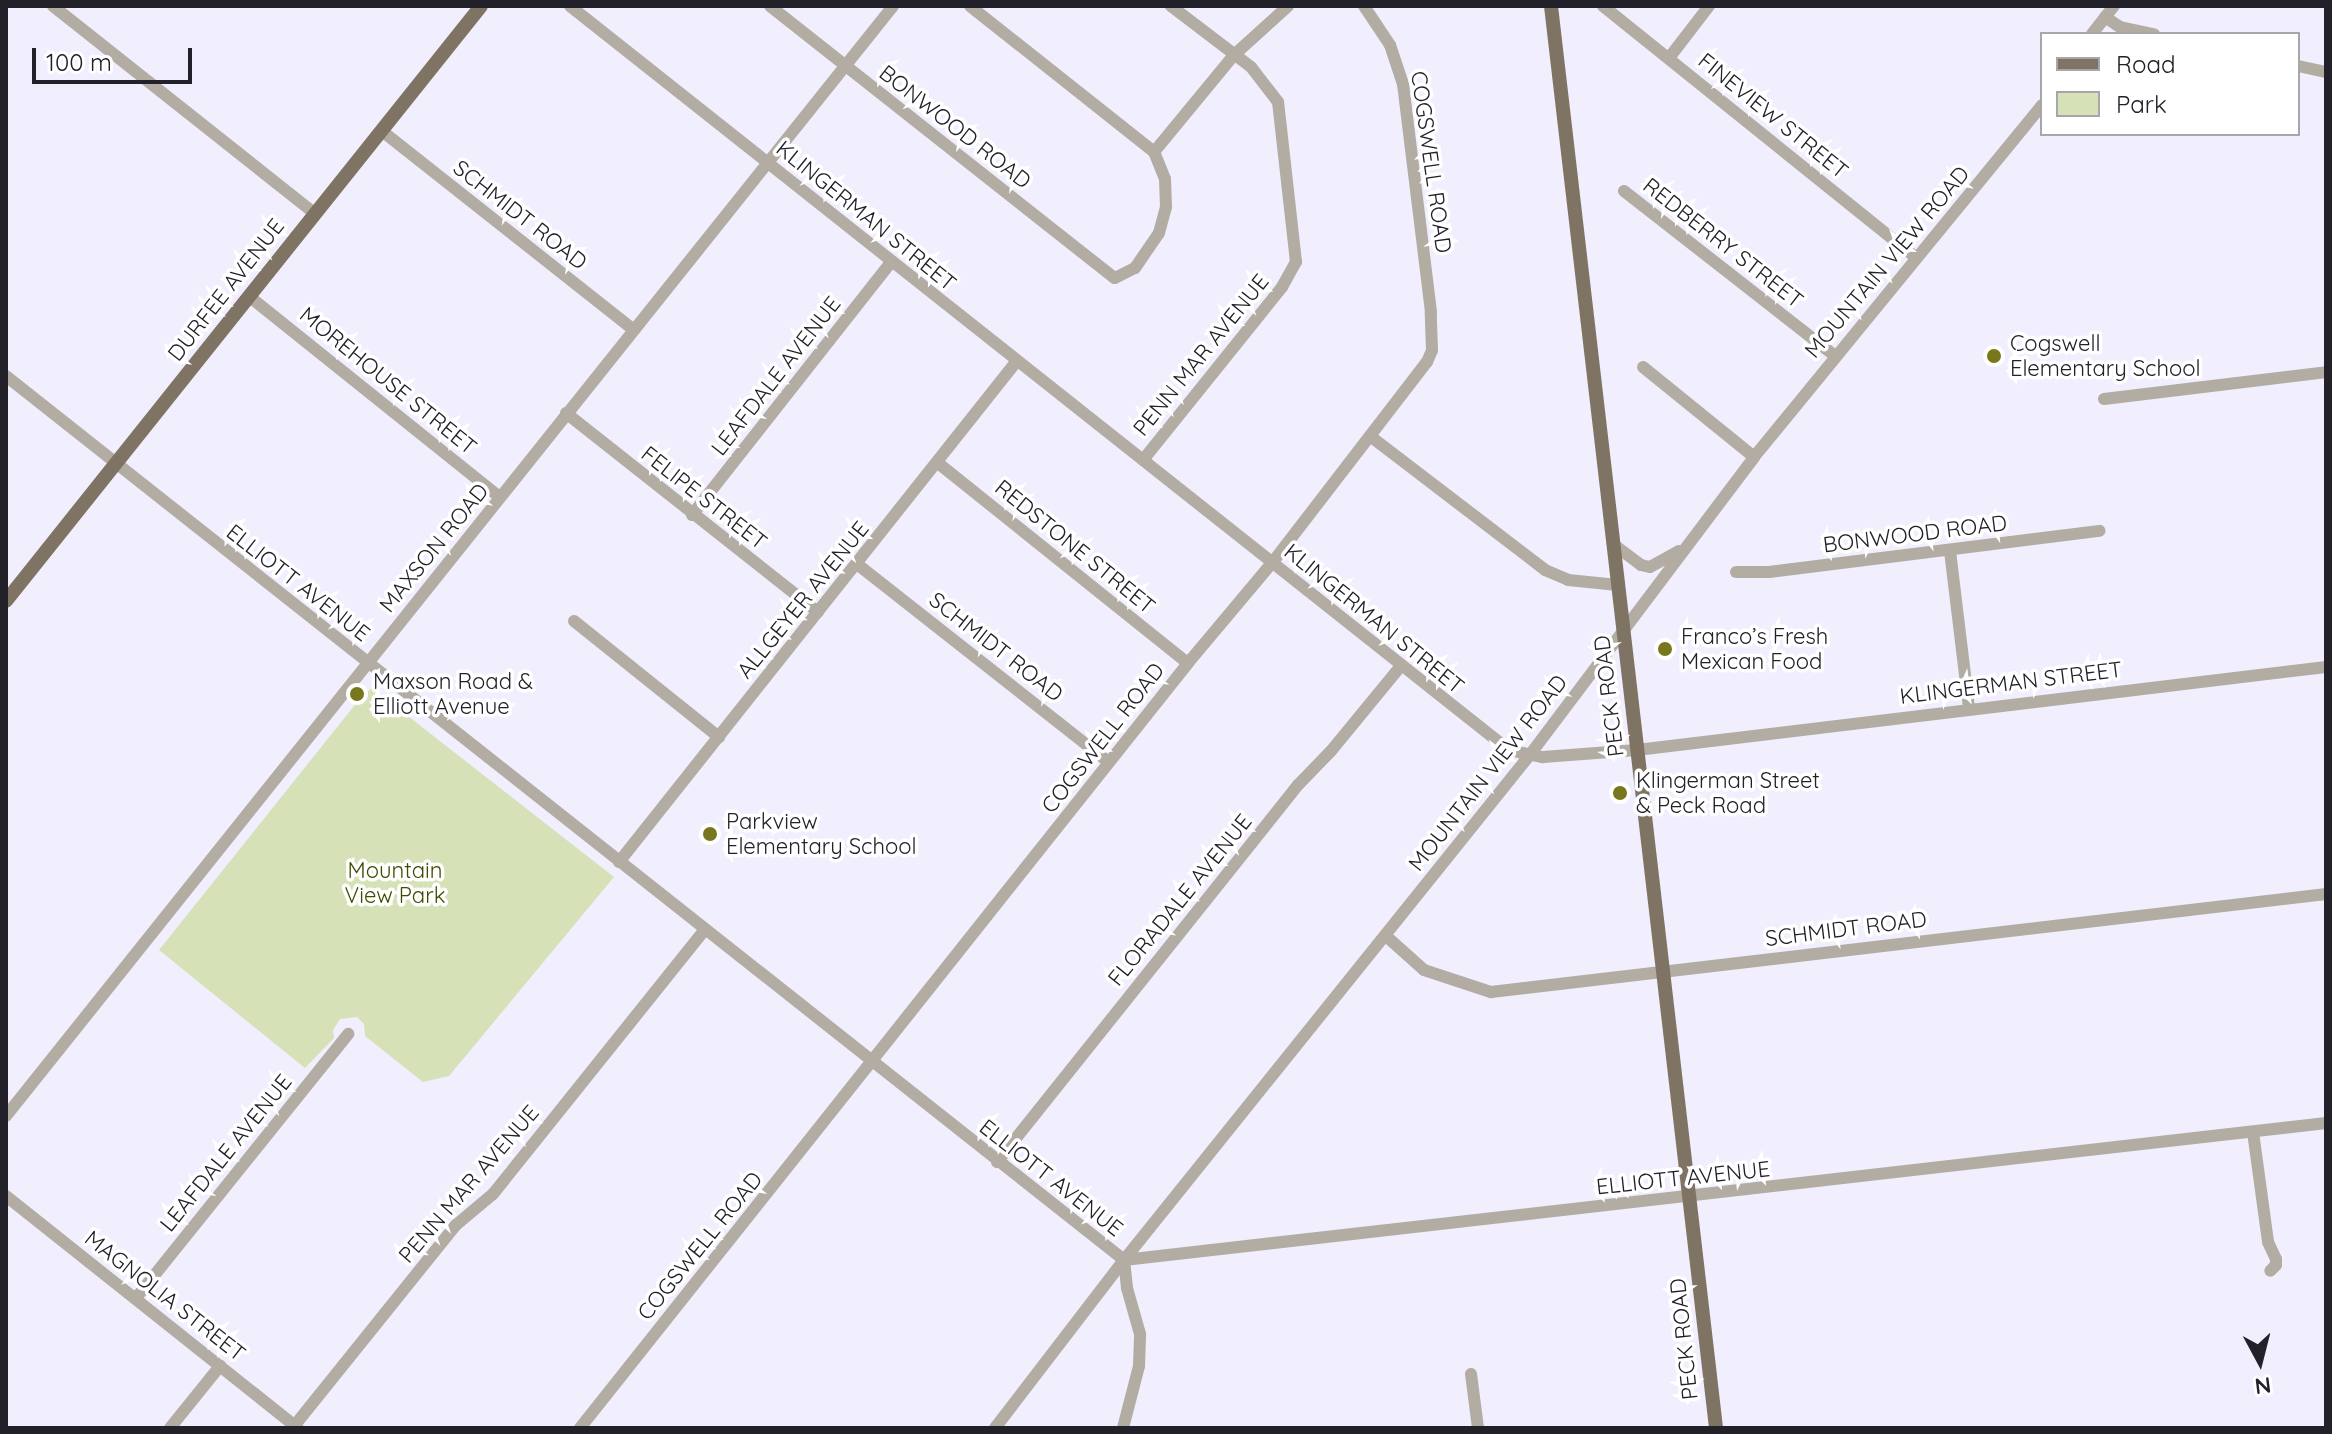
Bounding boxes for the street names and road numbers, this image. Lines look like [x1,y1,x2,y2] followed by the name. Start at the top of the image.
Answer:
[1693,48,1853,184] street label: FINEVIEW STREET
[874,60,1036,194] street label: BONWOOD ROAD
[1405,69,1457,255] street label: COGSWELL ROAD
[771,135,961,297] street label: KLINGERMAN STREET
[448,155,592,275] street label: SCHMIDT ROAD
[1799,161,1975,363] street label: MOUNTAIN VIEW ROAD
[1638,172,1808,314] street label: REDBERRY STREET
[162,214,290,366] street label: DURFEE AVENUE
[1128,269,1274,441] street label: PENN MAR AVENUE
[706,291,846,461] street label: LEAFDALE AVENUE
[294,302,482,460] street label: MOREHOUSE STREET
[636,441,772,555] street label: FELIPE STREET
[990,474,1160,620] street label: REDSTONE STREET
[374,478,494,618] street label: MAXSON ROAD
[1821,510,2009,558] street label: BONWOOD ROAD
[732,516,874,684] street label: ALLGEYER AVENUE
[221,519,375,647] street label: ELLIOTT AVENUE
[1279,538,1469,700] street label: KLINGERMAN STREET
[924,587,1068,707] street label: SCHMIDT ROAD
[1588,634,1630,758] street label: PECK ROAD
[1898,656,2124,710] street label: KLINGERMAN STREET
[1036,658,1170,818] street label: COGSWELL ROAD
[1403,670,1573,876] street label: MOUNTAIN VIEW ROAD
[1103,809,1257,991] street label: FLORADALE AVENUE
[1764,906,1928,952] street label: SCHMIDT ROAD
[155,1069,297,1237] street label: LEAFDALE AVENUE
[393,1100,545,1268] street label: PENN MAR AVENUE
[974,1114,1128,1242] street label: ELLIOTT AVENUE
[1595,1156,1771,1200] street label: ELLIOTT AVENUE
[632,1166,768,1326] street label: COGSWELL ROAD
[79,1225,251,1367] street label: MAGNOLIA STREET
[1664,1277,1704,1401] street label: PECK ROAD

